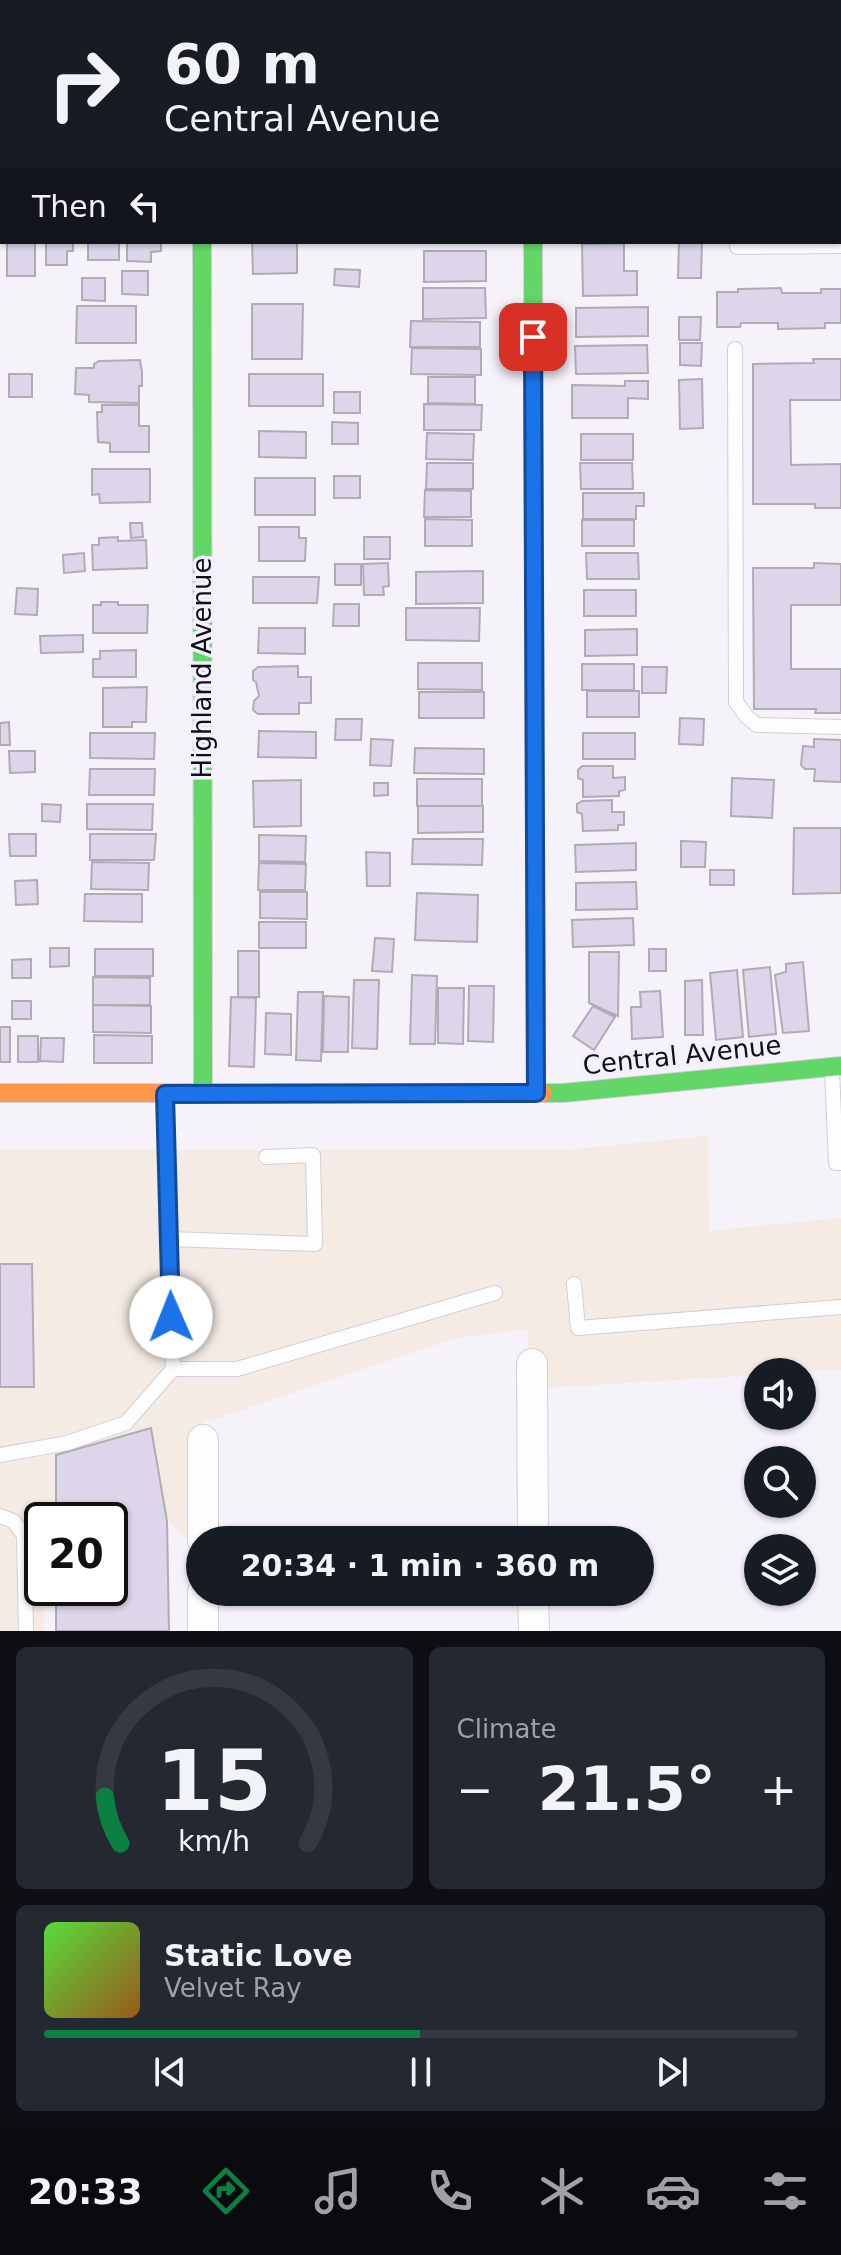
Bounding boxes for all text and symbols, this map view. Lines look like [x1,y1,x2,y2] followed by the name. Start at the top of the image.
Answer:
[164,31,320,96] text: 60 m
[32,32,136,136] icon: right
[164,98,440,139] text: Central Avenue
[123,184,167,228] icon: left
[32,189,107,224] text: Then
[499,303,567,371] pin
[511,315,555,359] icon: arrive
[187,558,217,778] street label: Highland Avenue
[581,1030,783,1080] street label: Central Avenue
[129,1275,213,1359] position arrow
[744,1358,816,1606] map controls
[744,1358,816,1430] button: sound
[744,1446,816,1518] button: search
[24,1502,128,1606] speed limit sign: 20
[744,1534,816,1606] button: layers
[241,1548,599,1583] text: 20:34 · 1 min · 360 m
[457,1714,557,1744] text: Climate
[156,1733,272,1830] text: 15
[538,1754,716,1824] text: 21.5°
[457,1764,493,1815] text: −
[760,1764,797,1815] text: +
[178,1824,250,1858] text: km/h
[164,1938,353,1973] text: Static Love
[164,1973,302,2003] text: Velvet Ray
[148,2050,192,2094] icon: previous
[399,2050,443,2094] icon: pause
[650,2050,694,2094] icon: next
[198,2163,254,2219] icon: directions
[310,2163,366,2219] icon: music
[422,2163,478,2219] icon: phone
[534,2163,590,2219] icon: climate
[645,2163,701,2219] icon: car
[757,2163,813,2219] icon: filters
[28,2171,142,2212] text: 20:33

